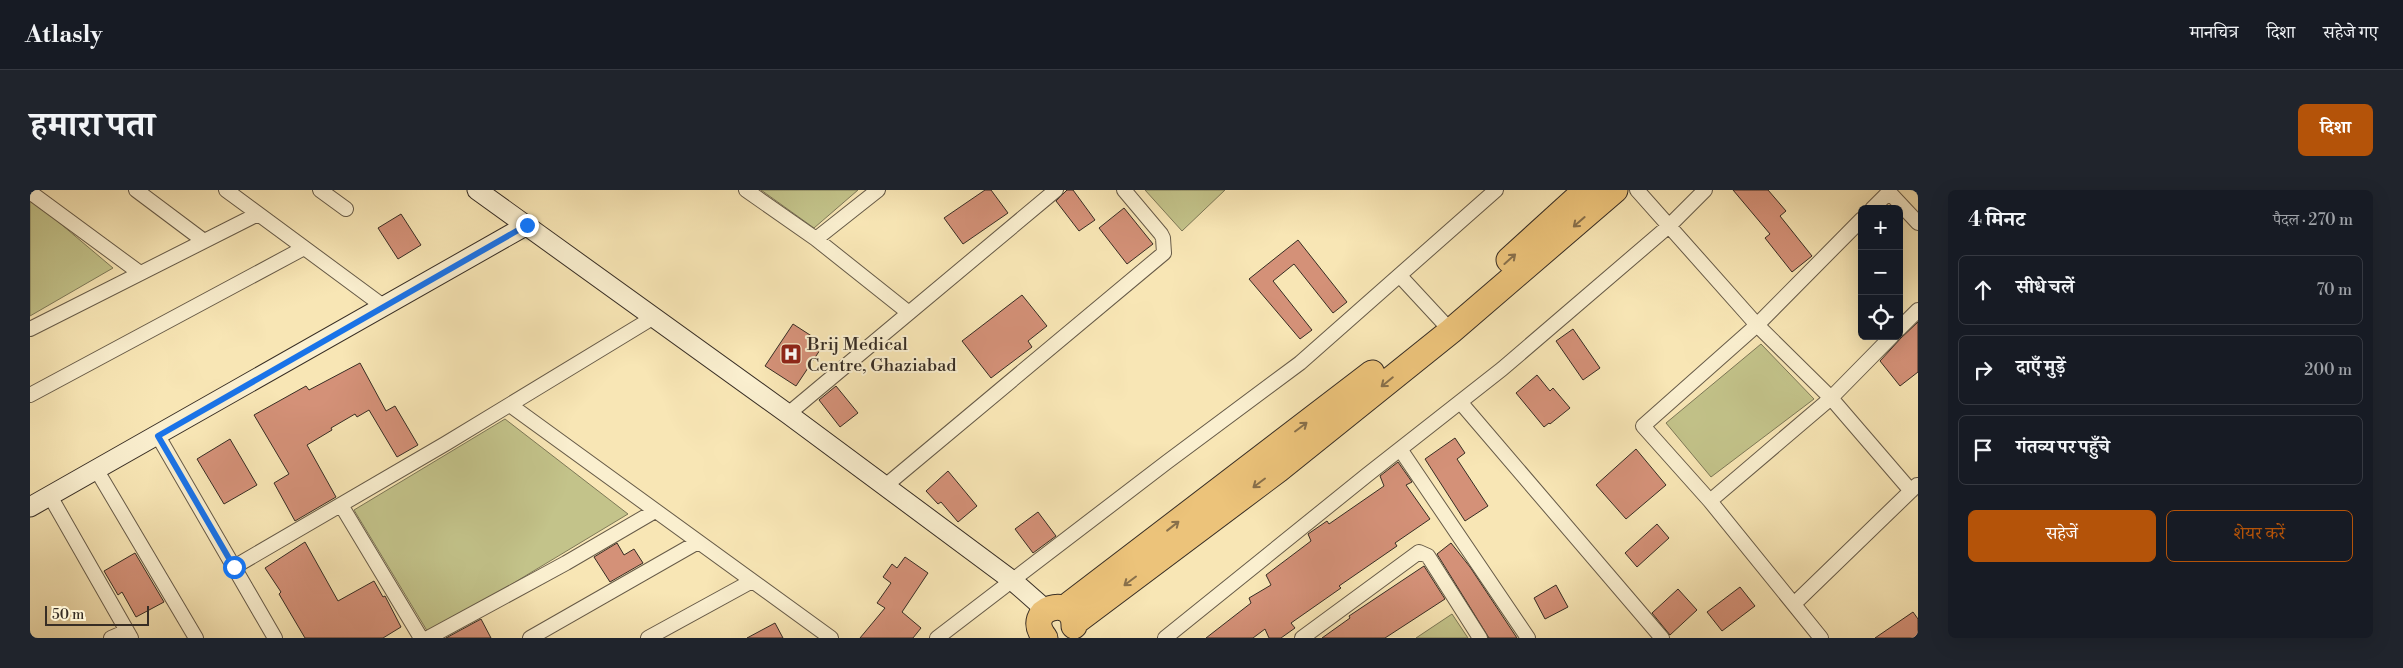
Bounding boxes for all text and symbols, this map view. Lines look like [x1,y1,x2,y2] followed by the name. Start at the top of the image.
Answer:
[25,20,102,50] text: Atlasly
[2190,21,2238,44] text: मानचित्र
[2266,21,2295,44] text: दिशा
[2323,21,2378,44] text: सहेजे गए
[30,104,155,147] text: हमारा पता
[2298,104,2373,156] button: दिशा
[1858,205,1903,340] map controls
[1858,205,1903,250] button: +
[1968,207,2025,233] text: 4 मिनट
[2273,210,2353,230] text: पैदल · 270 m
[516,214,539,237] route end
[1572,216,1585,228] one-way arrow
[1858,250,1903,295] button: −
[1503,253,1516,265] one-way arrow
[2016,275,2074,299] text: सीधे चलें
[1969,276,1997,304] icon: ahead
[2316,280,2352,300] text: 70 m
[1858,295,1903,340] button: locate
[806,333,957,377] place label: Brij Medical Centre, Ghaziabad
[779,342,803,366] hospital icon: Brij Medical Centre, Ghaziabad
[2016,355,2066,379] text: दाएँ मुड़ें
[1969,356,1997,384] icon: right
[2304,360,2352,380] text: 200 m
[1381,377,1394,388] one-way arrow
[1294,421,1307,432] one-way arrow
[2016,435,2110,459] text: गंतव्य पर पहुँचे
[1969,436,1997,464] icon: arrive
[1252,478,1266,488] one-way arrow
[1968,510,2156,562] button: सहेजें
[2166,510,2353,562] button: शेयर करें
[1166,520,1179,531] one-way arrow
[223,556,246,579] route start
[1123,576,1137,586] one-way arrow
[45,603,149,626] scale bar
[52,606,84,624] text: 50 m

